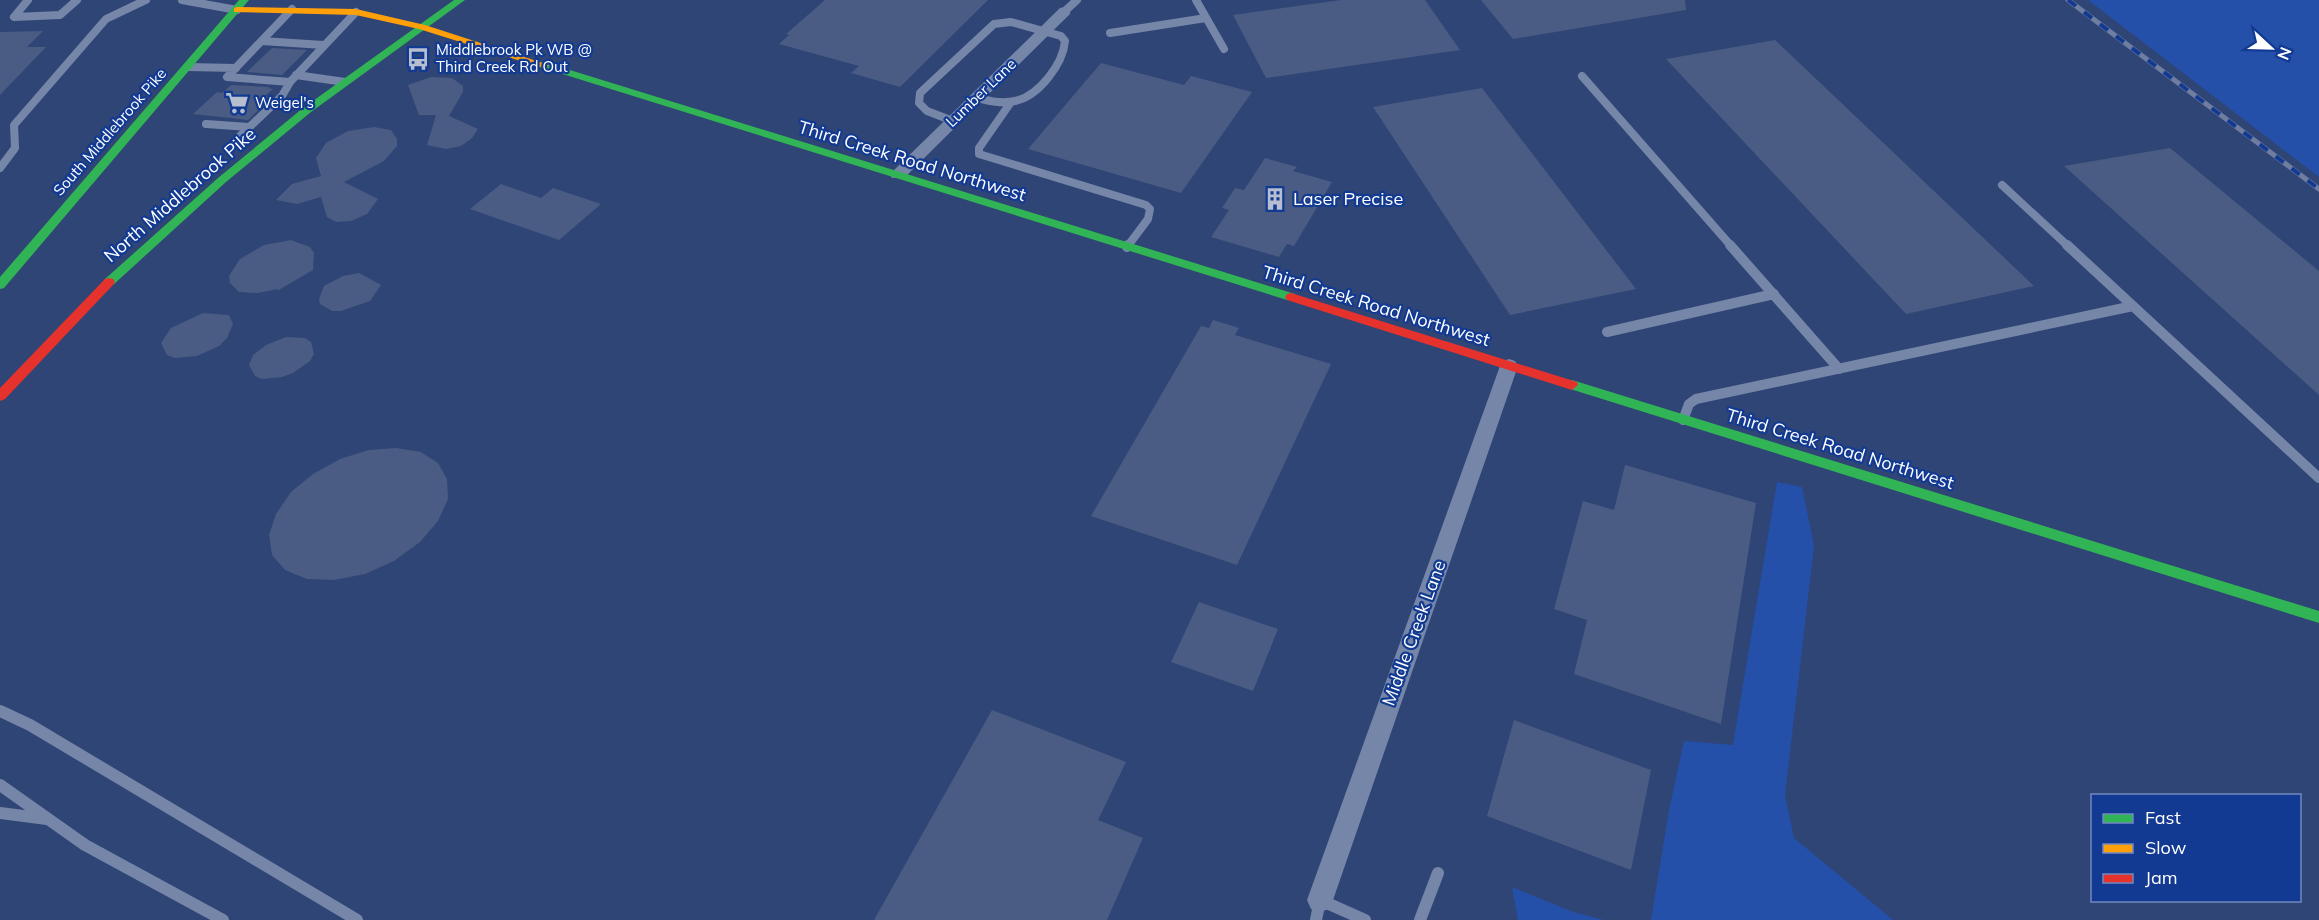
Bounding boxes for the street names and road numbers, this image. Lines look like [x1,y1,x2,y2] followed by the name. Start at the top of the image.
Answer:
[942,54,1020,131] street label: Lumber Lane
[49,64,170,199] street label: South Middlebrook Pike
[796,115,1029,206] street label: Third Creek Road Northwest
[99,122,261,267] street label: North Middlebrook Pike
[1260,260,1493,351] street label: Third Creek Road Northwest
[1724,403,1957,494] street label: Third Creek Road Northwest
[1377,557,1451,709] street label: Middle Creek Lane

